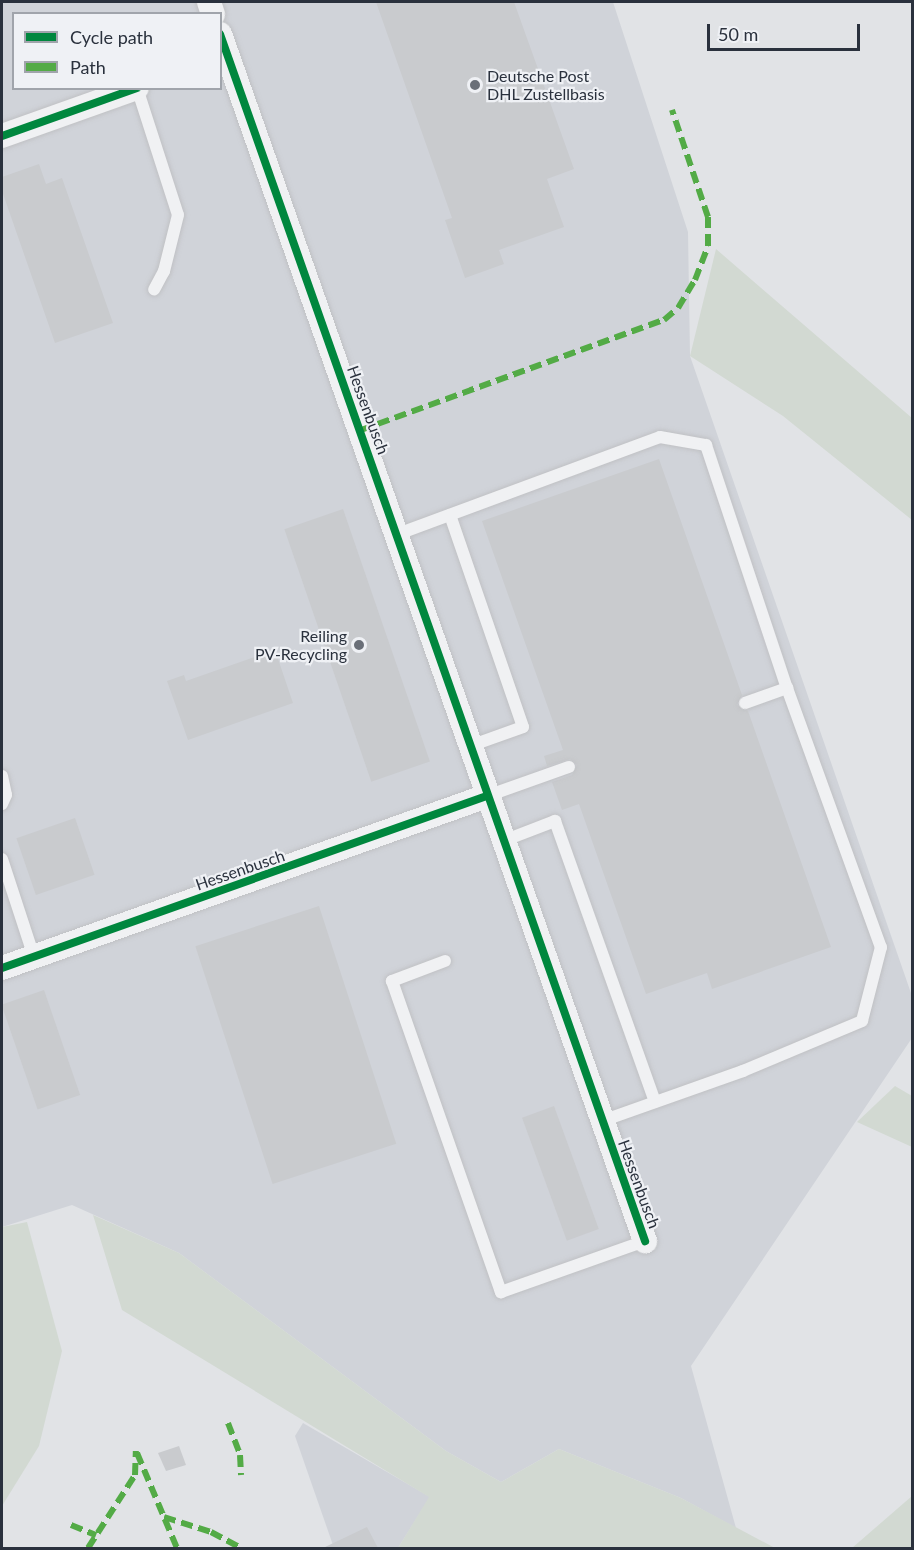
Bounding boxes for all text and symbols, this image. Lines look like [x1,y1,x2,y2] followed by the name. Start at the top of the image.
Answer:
[12,12,222,90] legend
[710,12,863,50] scale bar
[718,23,758,45] text: 50 m
[70,26,153,48] text: Cycle path
[70,56,106,78] text: Path
[487,66,605,104] place label: Deutsche Post DHL Zustellbasis
[468,78,482,92] marker: Deutsche Post DHL Zustellbasis
[343,363,393,457] street label: Hessenbusch
[255,626,347,664] place label: Reiling PV-Recycling
[352,638,366,652] marker: Reiling PV-Recycling
[193,846,287,894] street label: Hessenbusch
[614,1137,664,1231] street label: Hessenbusch

